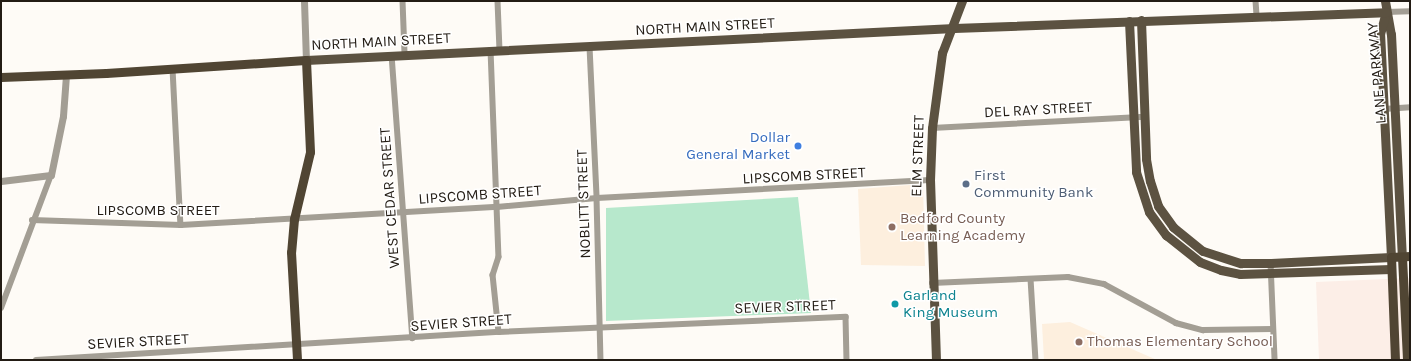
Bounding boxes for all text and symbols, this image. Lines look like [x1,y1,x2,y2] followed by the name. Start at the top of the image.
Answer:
[635,14,775,40] street label: NORTH MAIN STREET
[1364,21,1390,125] street label: LANE PARKWAY
[311,29,451,55] street label: NORTH MAIN STREET
[983,98,1093,122] street label: DEL RAY STREET
[908,115,928,197] street label: ELM STREET
[376,127,404,269] street label: WEST CEDAR STREET
[686,128,790,163] place label: Dollar General Market
[793,141,803,151] marker: Dollar General Market
[573,149,595,259] street label: NOBLITT STREET
[742,164,866,188] street label: LIPSCOMB STREET
[974,166,1093,201] place label: First Community Bank
[961,179,971,189] marker: First Community Bank
[418,182,542,208] street label: LIPSCOMB STREET
[96,202,220,220] street label: LIPSCOMB STREET
[900,209,1025,244] place label: Bedford County Learning Academy
[887,222,897,232] marker: Bedford County Learning Academy
[903,286,998,321] place label: Garland King Museum
[734,296,836,318] street label: SEVIER STREET
[890,299,900,309] marker: Garland King Museum
[410,310,512,336] street label: SEVIER STREET
[87,330,189,354] street label: SEVIER STREET
[1087,333,1273,351] place label: Thomas Elementary School
[1074,337,1084,347] marker: Thomas Elementary School

